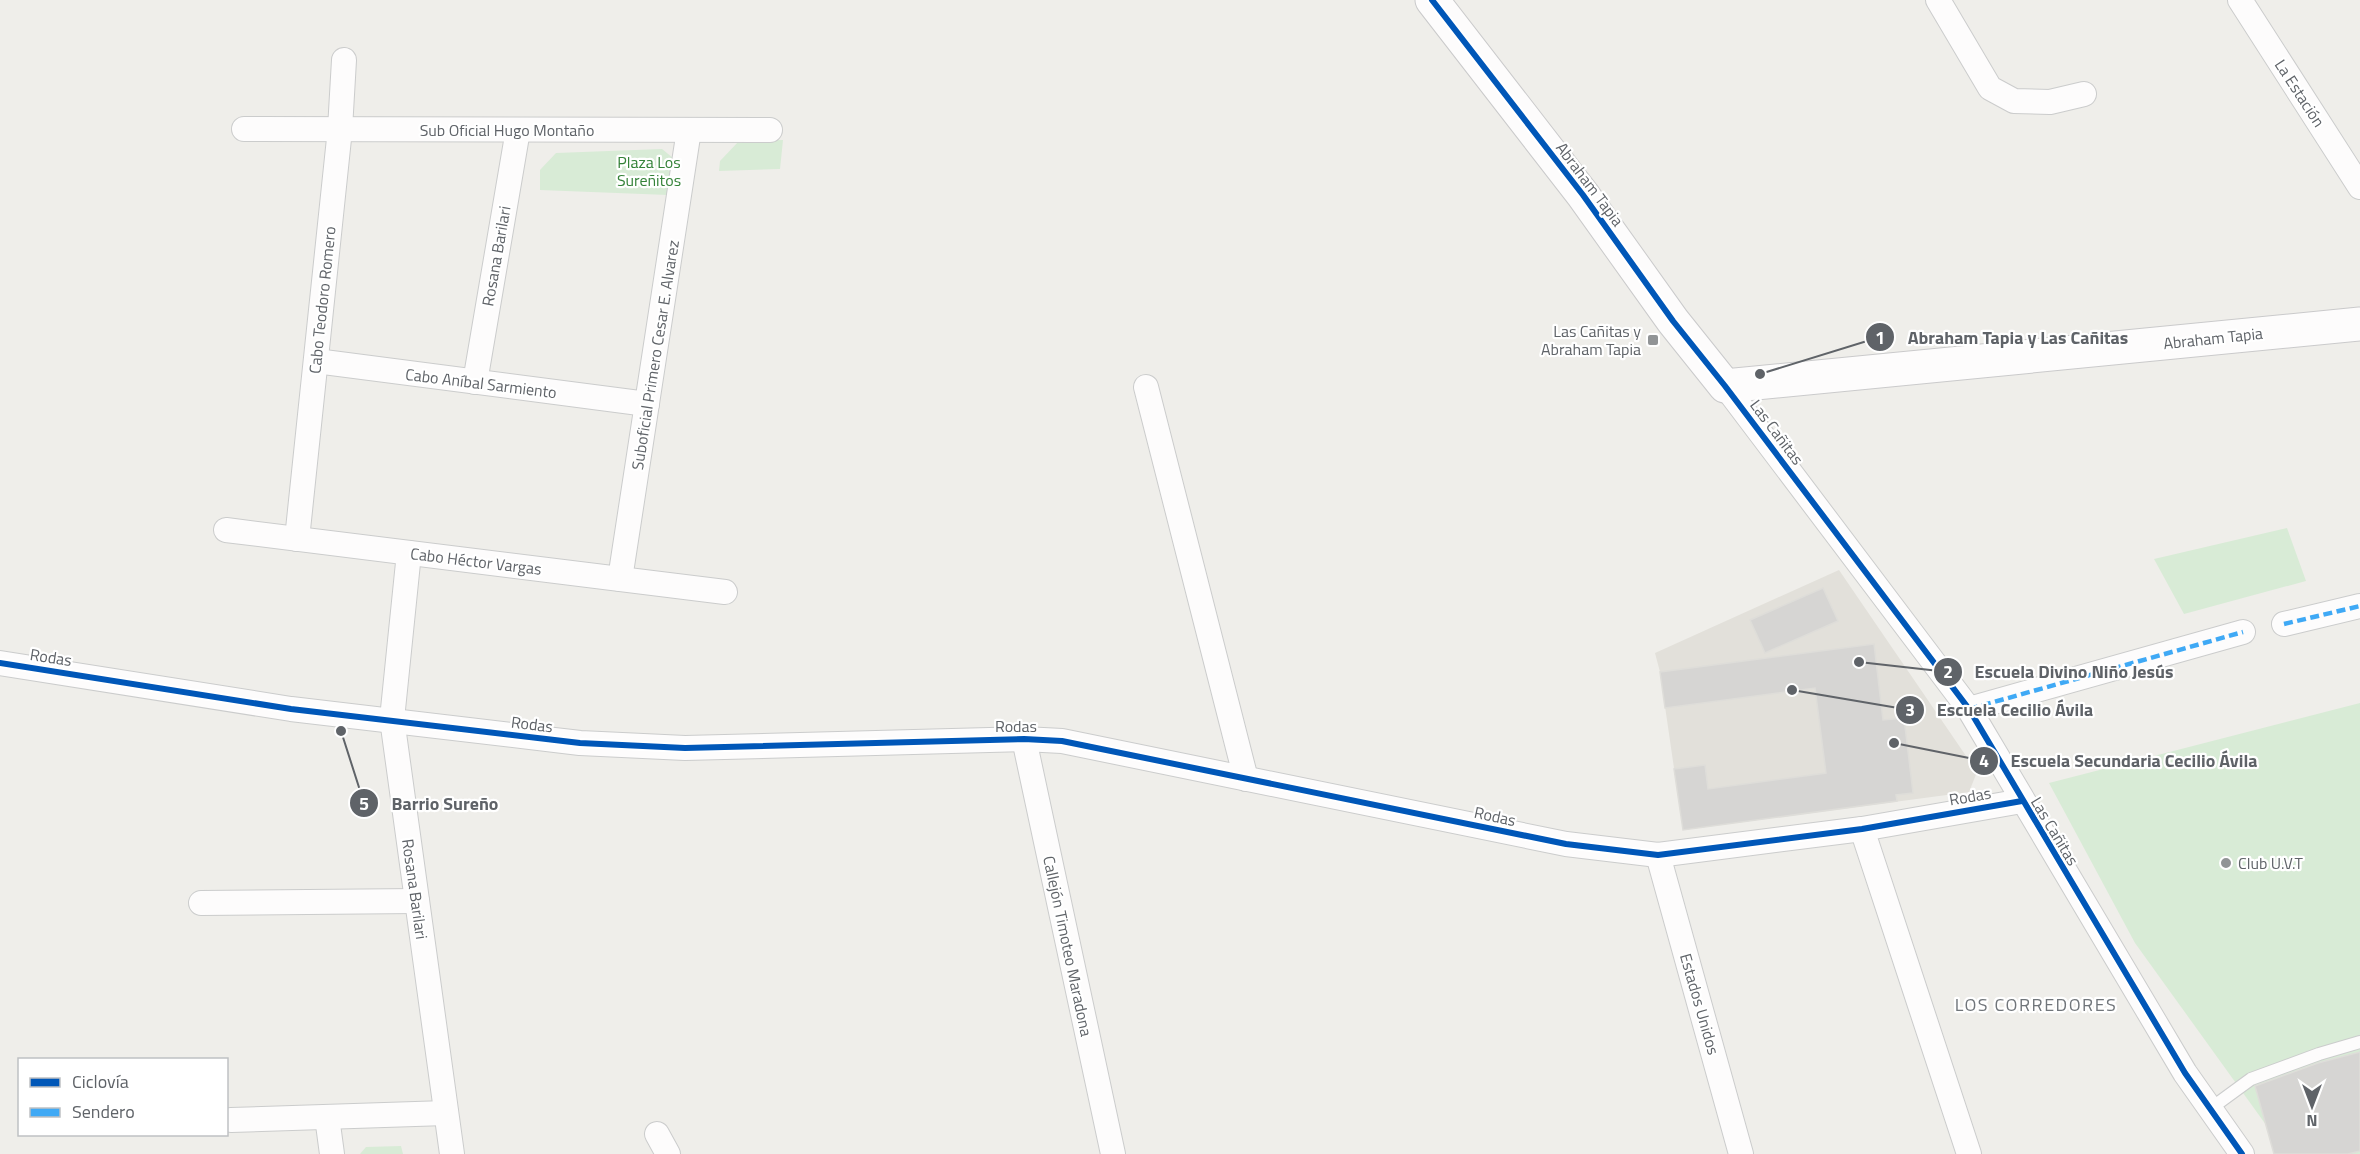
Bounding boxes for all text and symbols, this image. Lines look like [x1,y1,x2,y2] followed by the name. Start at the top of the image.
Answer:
[2269,54,2331,132] street label: La Estación
[420,118,594,142] street label: Sub Oficial Hugo Montaño
[1550,137,1630,231] street label: Abraham Tapia
[617,150,681,192] park label: Plaza Los Sureñitos
[475,204,517,308] street label: Rosana Barilari
[302,225,342,375] street label: Cabo Teodoro Romero
[625,238,685,472] street label: Suboficial Primero Cesar E. Alvarez
[1541,319,1641,361] place label: Las Cañitas y Abraham Tapia
[1865,319,2140,355] callout: Abraham Tapia y Las Cañitas
[2162,321,2264,355] street label: Abraham Tapia
[1875,324,1885,351] text: 1
[1908,324,2128,351] text: Abraham Tapia y Las Cañitas
[1646,333,1660,347] marker: Las Cañitas y Abraham Tapia
[404,362,558,404] street label: Cabo Aníbal Sarmiento
[1744,394,1810,470] street label: Las Cañitas
[409,541,543,581] street label: Cabo Héctor Vargas
[28,642,74,672] street label: Rodas
[1933,654,2186,690] callout: Escuela Divino Niño Jesús
[1943,658,1953,685] text: 2
[1975,658,2173,685] text: Escuela Divino Niño Jesús
[1895,692,2106,728] callout: Escuela Cecilio Ávila
[1905,696,1915,723] text: 3
[1937,696,2093,723] text: Escuela Cecilio Ávila
[510,710,554,738] street label: Rodas
[995,714,1037,738] street label: Rodas
[1969,743,2270,779] callout: Escuela Secundaria Cecilio Ávila
[1979,747,1989,774] text: 4
[2011,747,2257,774] text: Escuela Secundaria Cecilio Ávila
[1947,781,1993,811] street label: Rodas
[349,785,510,821] callout: Barrio Sureño
[359,790,369,817] text: 5
[392,790,498,817] text: Barrio Sureño
[2025,792,2085,870] street label: Las Cañitas
[1472,800,1518,832] street label: Rodas
[396,837,434,941] street label: Rosana Barilari
[2238,851,2303,875] place label: Club U.V.T
[1037,853,1099,1039] street label: Callejón Timoteo Maradona
[2219,856,2233,870] marker: Club U.V.T
[1674,950,1726,1058] street label: Estados Unidos
[1955,991,2117,1018] district label: LOS CORREDORES
[18,1058,228,1136] legend
[72,1068,129,1095] text: Ciclovía
[2282,1076,2342,1136] north arrow
[72,1098,135,1125] text: Sendero
[2306,1109,2318,1133] text: N

